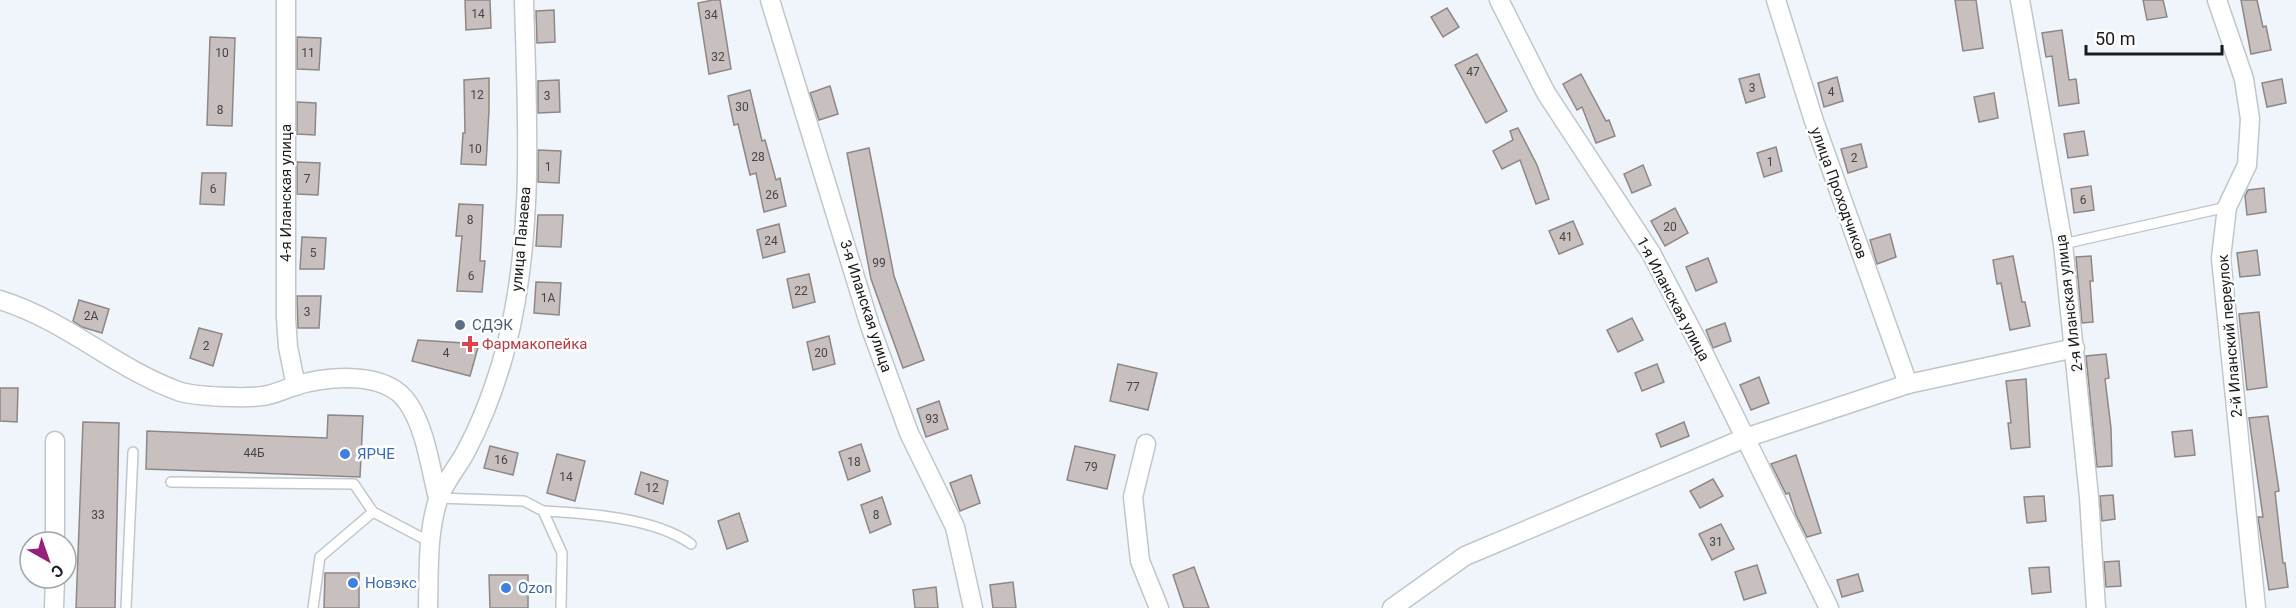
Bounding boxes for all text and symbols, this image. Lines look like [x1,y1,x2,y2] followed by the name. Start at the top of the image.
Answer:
[471,7,485,21] house number: 14
[704,8,718,22] house number: 34
[2086,18,2222,56] scale bar
[2095,28,2135,49] text: 50 m
[215,46,229,60] house number: 10
[301,46,315,60] house number: 11
[711,50,725,64] house number: 32
[1466,65,1480,79] house number: 47
[1749,81,1755,95] house number: 3
[1828,85,1835,99] house number: 4
[470,88,484,102] house number: 12
[544,89,550,103] house number: 3
[735,100,749,114] house number: 30
[217,103,224,117] house number: 8
[277,124,295,262] street label: 4-я Иланская улица
[1807,125,1871,261] street label: улица Проходчиков
[468,142,482,156] house number: 10
[751,150,765,164] house number: 28
[1851,151,1858,165] house number: 2
[1767,155,1773,169] house number: 1
[545,160,551,174] house number: 1
[304,172,311,186] house number: 7
[210,182,217,196] house number: 6
[507,186,535,292] street label: улица Панаева
[765,188,779,202] house number: 26
[2080,193,2087,207] house number: 6
[467,213,474,227] house number: 8
[1663,220,1677,234] house number: 20
[1559,230,1573,244] house number: 41
[2052,233,2086,373] street label: 2-я Иланская улица
[764,234,778,248] house number: 24
[1633,234,1713,364] street label: 1-я Иланская улица
[836,238,896,374] street label: 3-я Иланская улица
[310,246,317,260] house number: 5
[2214,254,2246,418] street label: 2-й Иланский переулок
[872,256,886,270] house number: 99
[468,269,475,283] house number: 6
[794,284,808,298] house number: 22
[541,291,555,305] house number: 1А
[304,305,310,319] house number: 3
[84,309,98,323] house number: 2А
[472,316,513,334] place label: СДЭК
[453,318,467,332] marker: СДЭК
[482,335,588,353] place label: Фармакопейка
[463,337,477,351] marker: Фармакопейка
[203,339,210,353] house number: 2
[443,346,450,360] house number: 4
[814,346,828,360] house number: 20
[1126,380,1140,394] house number: 77
[925,412,939,426] house number: 93
[357,445,395,463] place label: ЯРЧЕ
[243,446,265,460] house number: 44Б
[338,447,352,461] marker: ЯРЧЕ
[494,453,508,467] house number: 16
[847,455,861,469] house number: 18
[1084,460,1098,474] house number: 79
[559,470,573,484] house number: 14
[645,481,659,495] house number: 12
[91,508,105,522] house number: 33
[873,508,880,522] house number: 8
[18,530,78,590] north arrow
[1709,535,1723,549] house number: 31
[47,560,67,582] text: С
[365,574,417,592] place label: Новэкс
[346,576,360,590] marker: Новэкс
[518,579,552,597] place label: Ozon
[499,581,513,595] marker: Ozon

